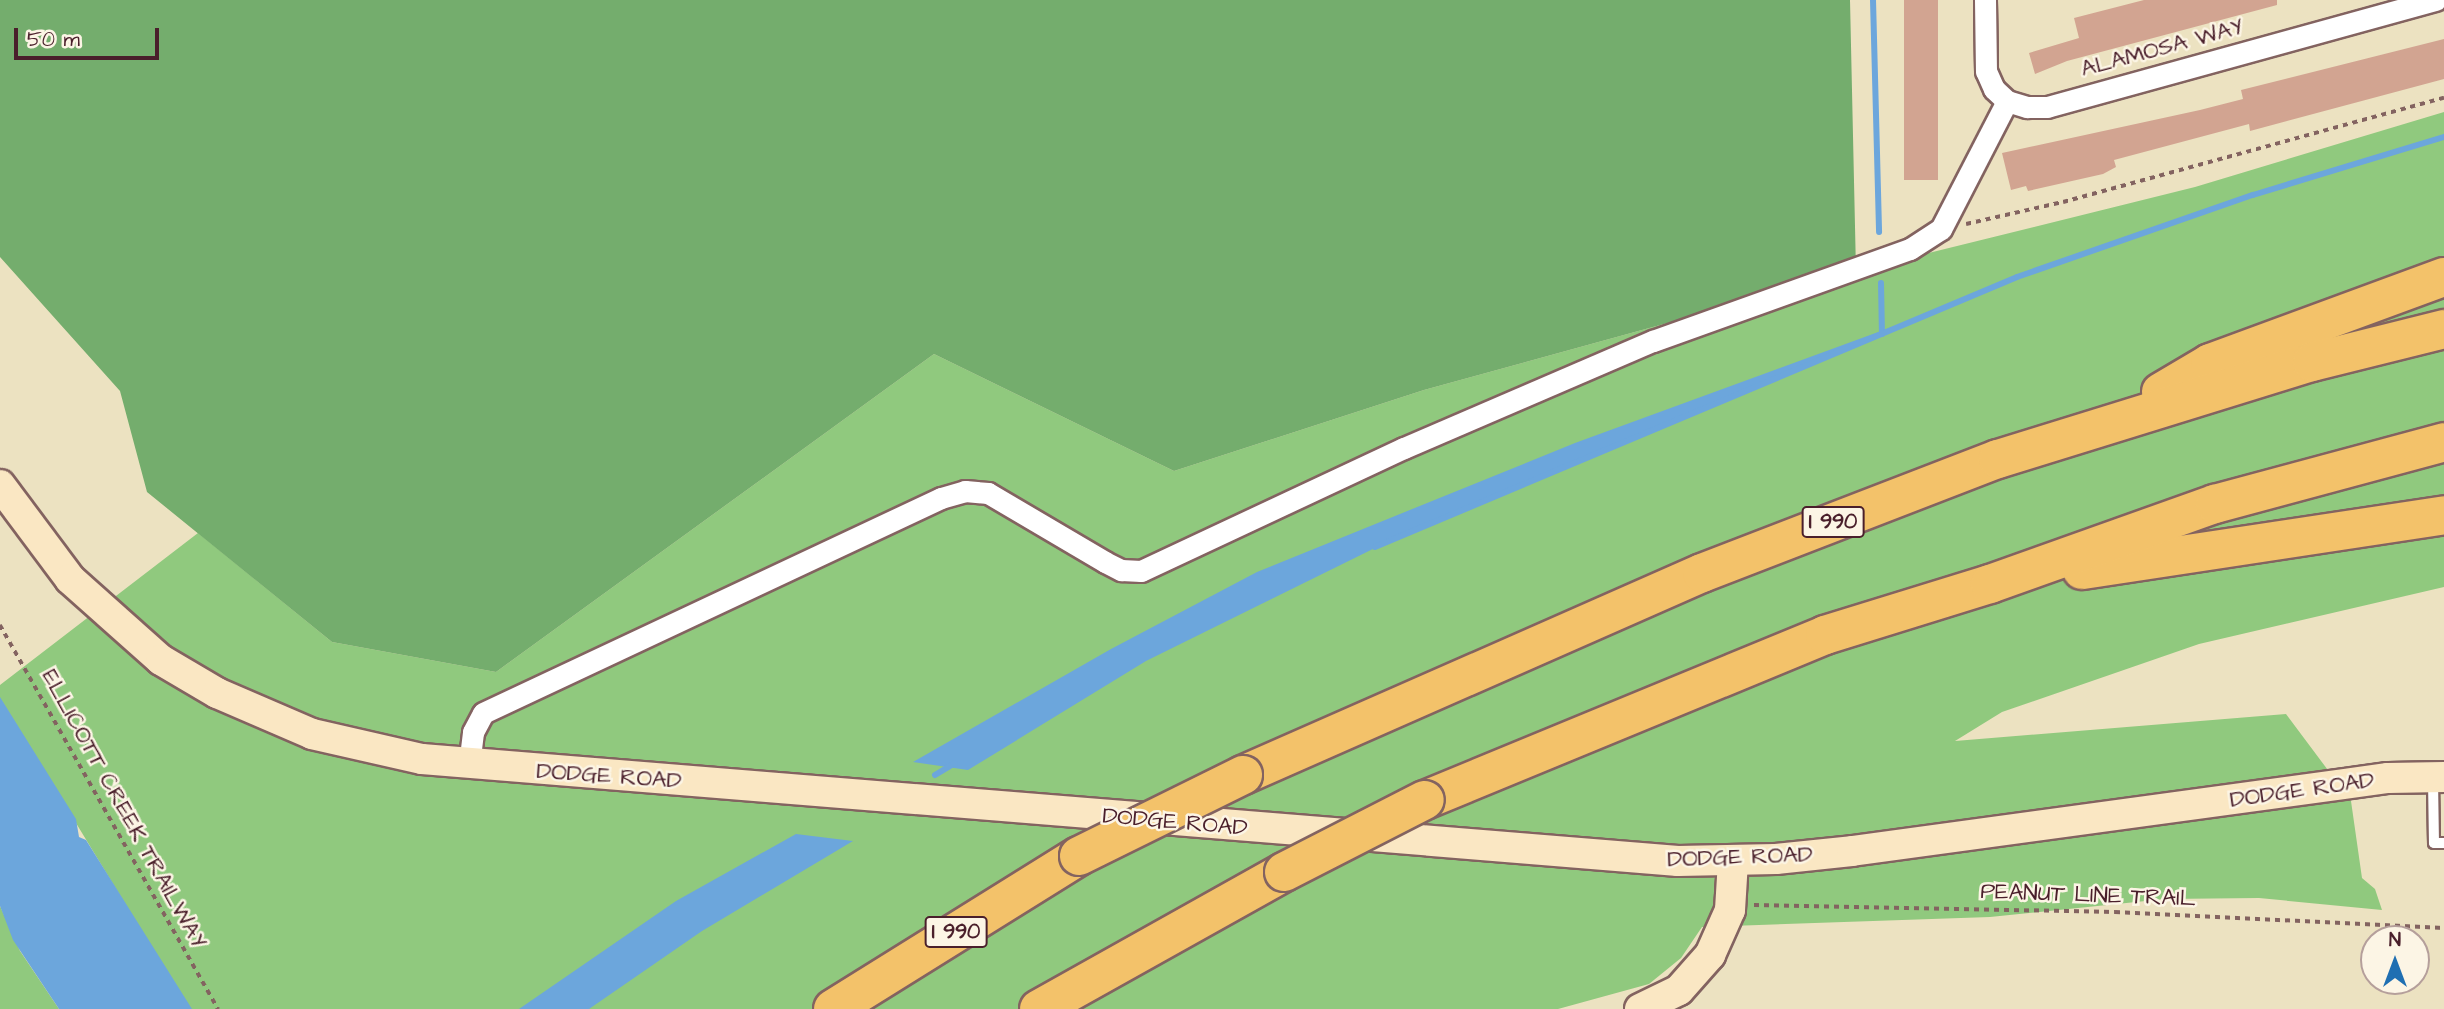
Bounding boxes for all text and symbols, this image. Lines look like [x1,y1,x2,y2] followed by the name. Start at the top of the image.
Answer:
[2078,13,2246,83] street label: ALAMOSA WAY
[18,14,163,58] scale bar
[27,25,80,54] text: 50 m
[1801,504,1864,540] road number: I 990
[36,665,212,953] street label: ELLICOTT CREEK TRAILWAY
[535,757,683,795] street label: DODGE ROAD
[2228,766,2376,814] street label: DODGE ROAD
[1101,802,1249,842] street label: DODGE ROAD
[1667,841,1813,873] street label: DODGE ROAD
[1980,877,2196,913] street label: PEANUT LINE TRAIL
[925,914,988,950] road number: I 990
[2360,925,2430,995] north arrow
[2389,927,2401,954] text: N

